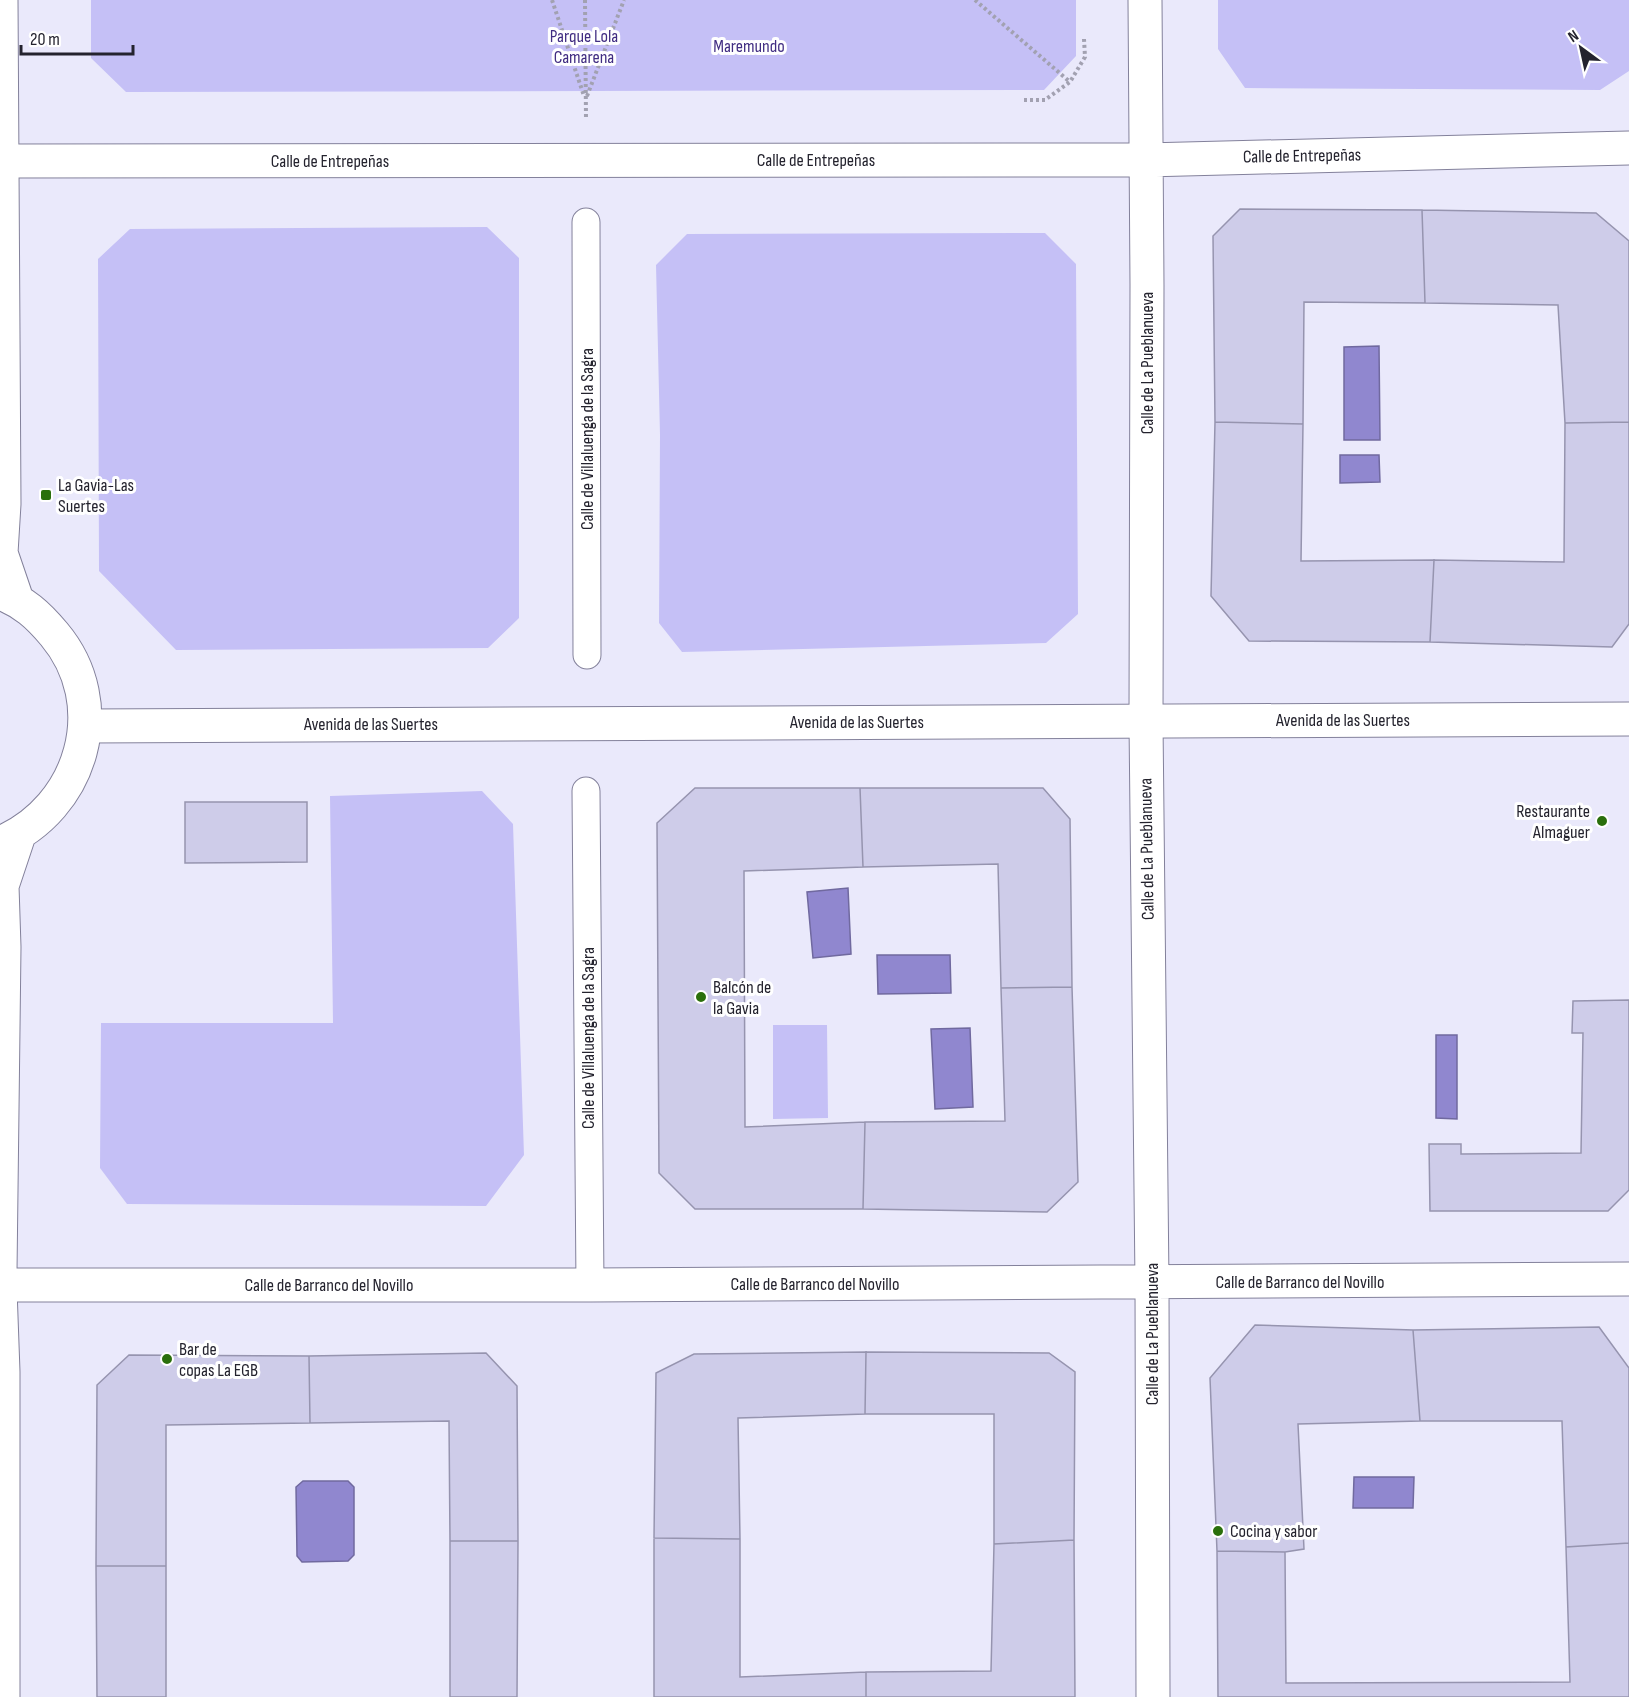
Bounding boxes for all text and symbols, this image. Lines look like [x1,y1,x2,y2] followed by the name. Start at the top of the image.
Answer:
[21,18,134,56] scale bar
[1551,18,1611,78] north arrow
[550,26,618,68] park label: Parque Lola Camarena
[1565,26,1582,47] text: N
[30,29,60,50] text: 20 m
[713,36,785,57] park label: Maremundo
[1243,144,1361,168] street label: Calle de Entrepeñas
[757,150,875,171] street label: Calle de Entrepeñas
[271,151,389,172] street label: Calle de Entrepeñas
[1137,292,1158,434] street label: Calle de La Pueblanueva
[577,348,598,530] street label: Calle de Villaluenga de la Sagra
[58,475,134,517] place label: La Gavia-Las Suertes
[39,488,53,502] marker: La Gavia-Las Suertes
[1275,710,1410,731] street label: Avenida de las Suertes
[789,712,924,733] street label: Avenida de las Suertes
[303,714,438,735] street label: Avenida de las Suertes
[1135,778,1159,920] street label: Calle de La Pueblanueva
[1516,801,1590,843] place label: Restaurante Almaguer
[1595,814,1609,828] marker: Restaurante Almaguer
[578,947,599,1129] street label: Calle de Villaluenga de la Sagra
[713,977,771,1019] place label: Balcón de la Gavia
[694,990,708,1004] marker: Balcón de la Gavia
[1142,1263,1163,1405] street label: Calle de La Pueblanueva
[1216,1272,1384,1293] street label: Calle de Barranco del Novillo
[731,1274,899,1295] street label: Calle de Barranco del Novillo
[245,1275,413,1296] street label: Calle de Barranco del Novillo
[179,1339,258,1381] place label: Bar de copas La EGB
[160,1352,174,1366] marker: Bar de copas La EGB
[1230,1521,1317,1542] place label: Cocina y sabor
[1211,1524,1225,1538] marker: Cocina y sabor

